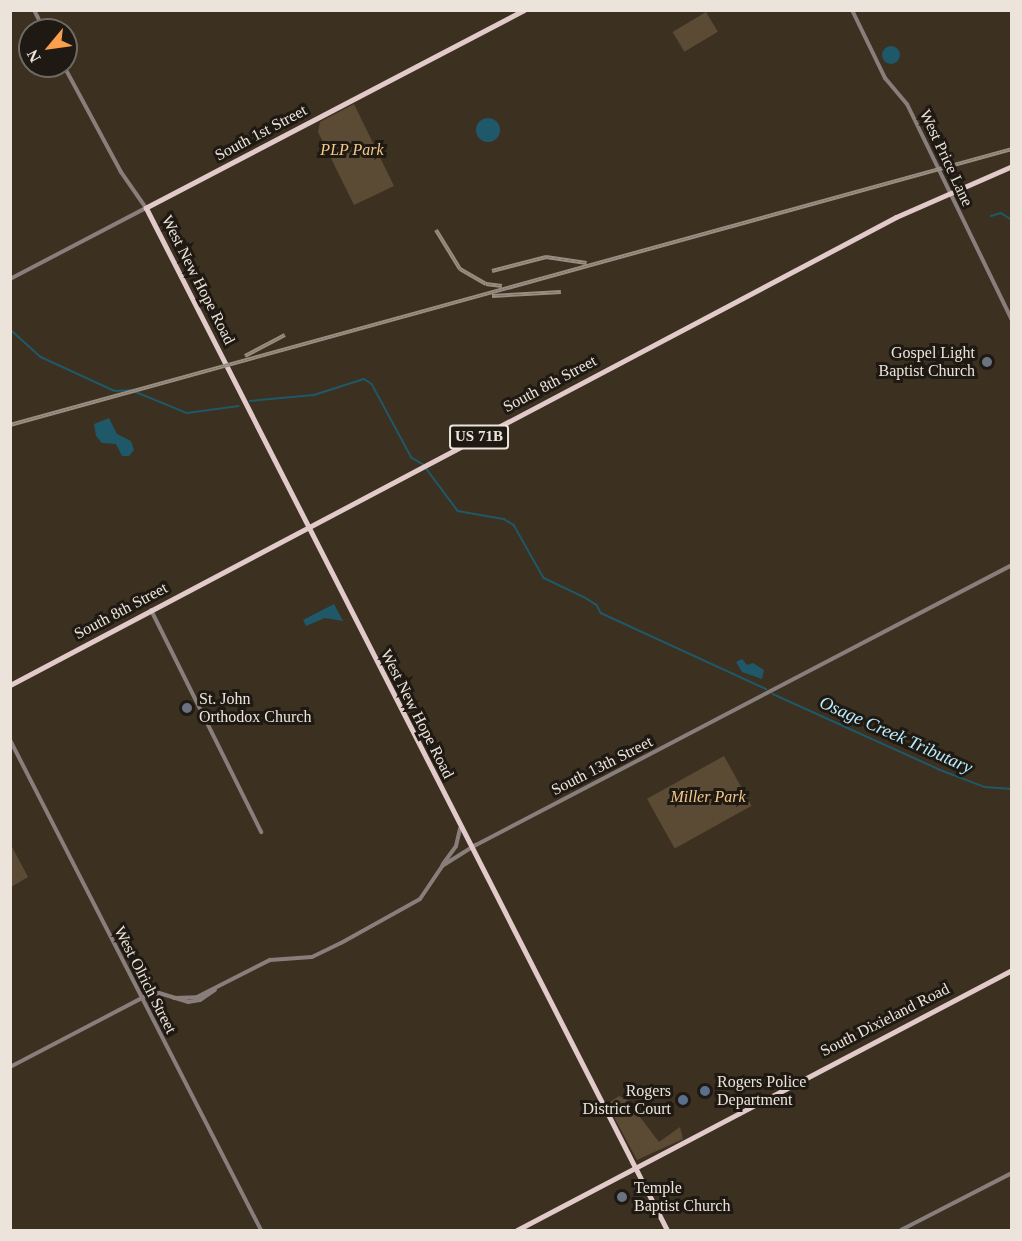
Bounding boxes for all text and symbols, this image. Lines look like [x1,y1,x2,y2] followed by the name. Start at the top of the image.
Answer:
[18,18,78,78] north arrow
[23,47,44,65] text: N
[212,101,310,165] street label: South 1st Street
[915,107,977,209] street label: West Price Lane
[320,140,384,160] park label: PLP Park
[157,212,239,348] street label: West New Hope Road
[879,343,975,381] place label: Gospel Light Baptist Church
[500,351,600,417] street label: South 8th Street
[980,355,994,369] marker: Gospel Light Baptist Church
[449,425,509,449] road number: US 71B
[71,578,171,644] street label: South 8th Street
[376,646,458,782] street label: West New Hope Road
[199,689,311,727] place label: St. John Orthodox Church
[816,692,976,778] water label: Osage Creek Tributary
[180,701,194,715] marker: St. John Orthodox Church
[548,732,656,800] street label: South 13th Street
[670,787,746,807] park label: Miller Park
[110,923,180,1037] street label: West Olrich Street
[817,979,953,1061] street label: South Dixieland Road
[717,1072,806,1110] place label: Rogers Police Department
[583,1081,671,1119] place label: Rogers District Court
[698,1084,712,1098] marker: Rogers Police Department
[676,1093,690,1107] marker: Rogers District Court
[634,1178,730,1216] place label: Temple Baptist Church
[615,1190,629,1204] marker: Temple Baptist Church

